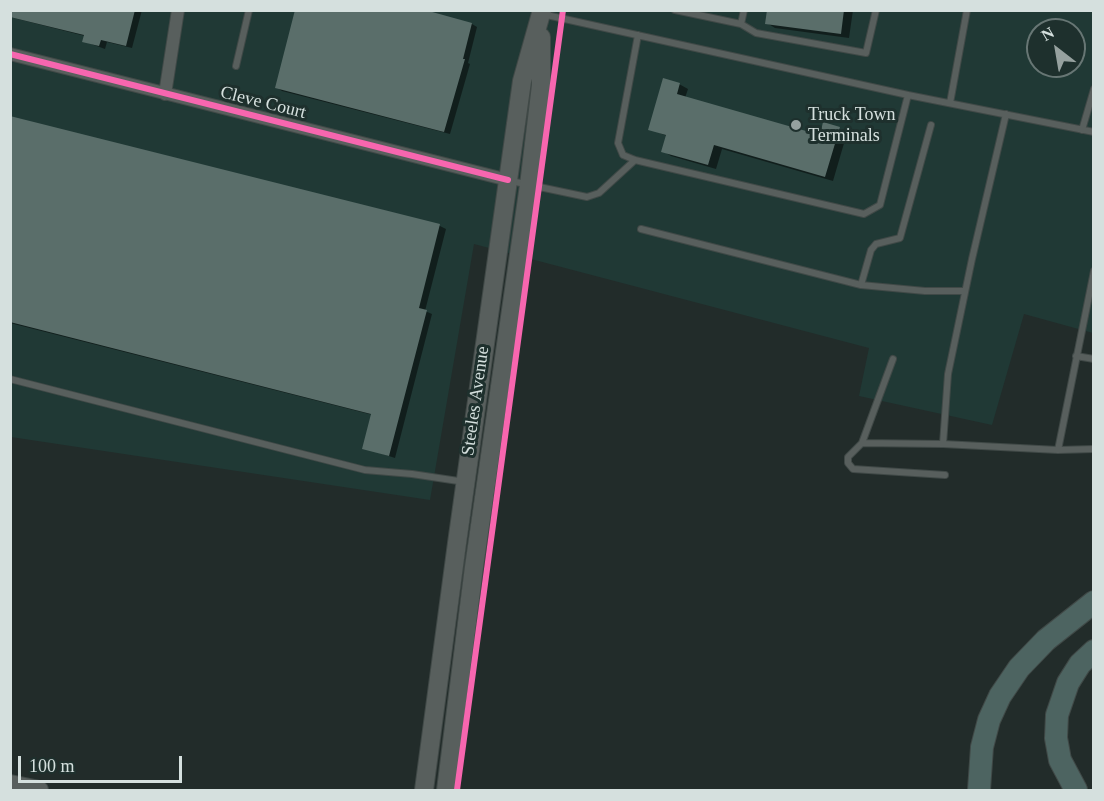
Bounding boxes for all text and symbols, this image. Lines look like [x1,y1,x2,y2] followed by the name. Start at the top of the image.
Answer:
[1026,18,1086,78] north arrow
[1038,24,1057,44] text: N
[218,82,308,124] street label: Cleve Court
[808,104,896,146] place label: Truck Town Terminals
[789,118,803,132] marker: Truck Town Terminals
[458,345,494,457] street label: Steeles Avenue
[21,744,184,782] scale bar
[29,756,75,776] text: 100 m

